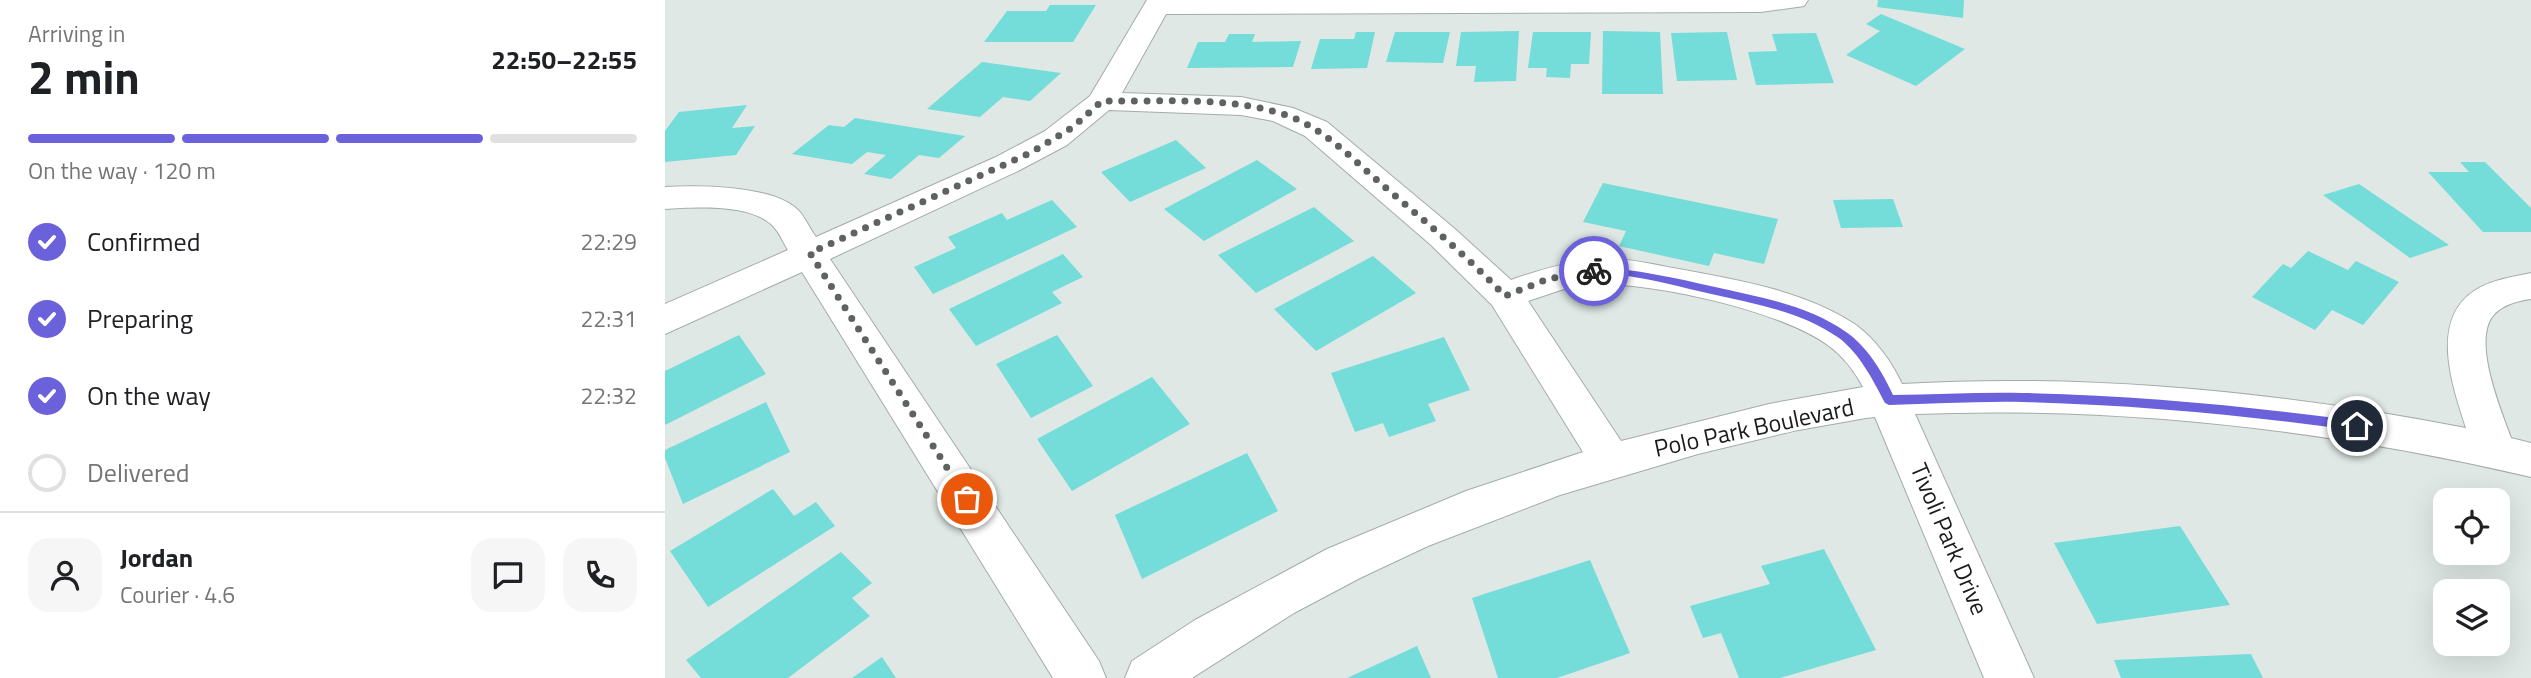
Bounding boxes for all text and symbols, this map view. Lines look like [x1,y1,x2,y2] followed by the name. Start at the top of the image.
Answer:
[28,16,125,51] text: Arriving in
[491,40,637,79] text: 22:50–22:55
[28,42,140,112] text: 2 min
[28,153,216,188] text: On the way · 120 m
[87,222,201,261] text: Confirmed
[28,223,66,261] icon: check
[580,224,637,259] text: 22:29
[1559,236,1629,306] courier
[1575,252,1613,290] icon: bike
[87,299,193,338] text: Preparing
[28,300,66,338] icon: check
[580,301,637,336] text: 22:31
[87,376,211,415] text: On the way
[28,377,66,415] icon: check
[580,378,637,413] text: 22:32
[1651,388,1857,466] street label: Polo Park Boulevard
[2327,396,2387,456] pin
[2338,407,2376,445] icon: home
[87,453,190,492] text: Delivered
[1902,457,1998,620] street label: Tivoli Park Drive
[937,469,997,529] pin
[948,480,986,518] icon: bag
[2433,488,2510,656] map controls
[2433,488,2510,565] button: locate
[28,538,102,612] button: person
[120,538,193,577] text: Jordan
[471,538,545,612] button: chat
[563,538,637,612] button: phone
[120,577,235,612] text: Courier · 4.6
[2433,579,2510,656] button: layers

